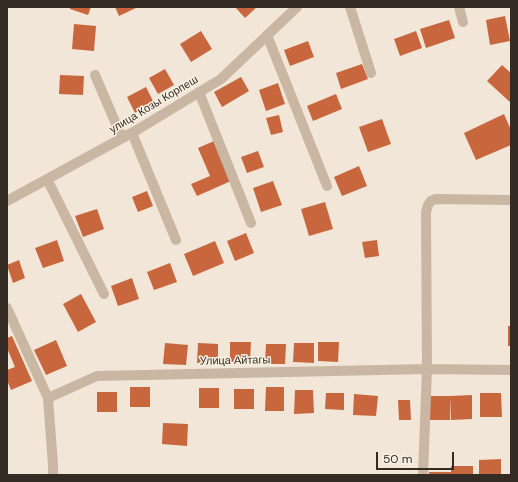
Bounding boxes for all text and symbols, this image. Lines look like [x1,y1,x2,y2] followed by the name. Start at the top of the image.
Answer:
[107,73,201,137] street label: улица Козы Корпеш
[200,354,270,368] street label: Улица Айтагы
[378,444,456,470] scale bar
[383,451,412,467] text: 50 m

